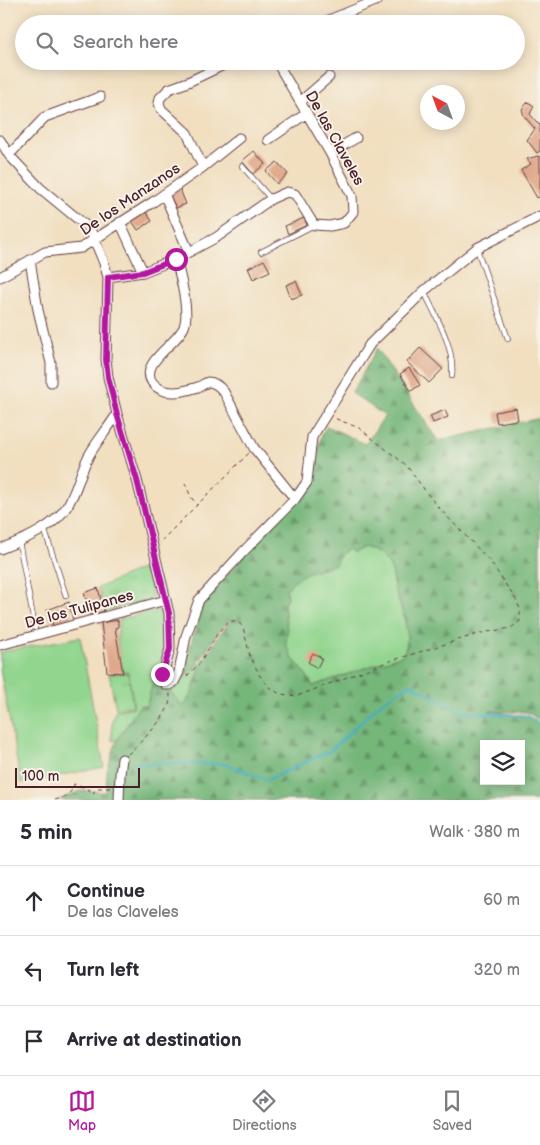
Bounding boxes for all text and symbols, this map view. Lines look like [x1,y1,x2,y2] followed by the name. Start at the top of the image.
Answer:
[15,15,525,70] search box
[33,29,61,57] icon: search
[73,31,178,54] text: Search here
[420,85,465,130] north arrow
[301,88,369,189] street label: De las Claveles
[77,159,184,240] street label: De los Manzanos
[165,248,188,271] route start
[23,586,136,633] street label: De los Tulipanes
[151,663,174,686] route end
[480,740,525,785] map controls
[480,740,525,785] button: layers
[15,765,140,788] scale bar
[22,768,59,785] text: 100 m
[20,820,73,845] text: 5 min
[429,823,520,842] text: Walk · 380 m
[67,880,145,903] text: Continue
[20,887,48,915] icon: ahead
[483,891,520,910] text: 60 m
[67,903,179,922] text: De las Claveles
[20,957,48,985] icon: left
[67,959,139,982] text: Turn left
[474,961,520,980] text: 320 m
[20,1027,48,1055] icon: arrive
[67,1029,242,1052] text: Arrive at destination
[68,1087,96,1134] tab: Map
[232,1087,297,1134] tab: Directions
[433,1087,472,1134] tab: Saved

